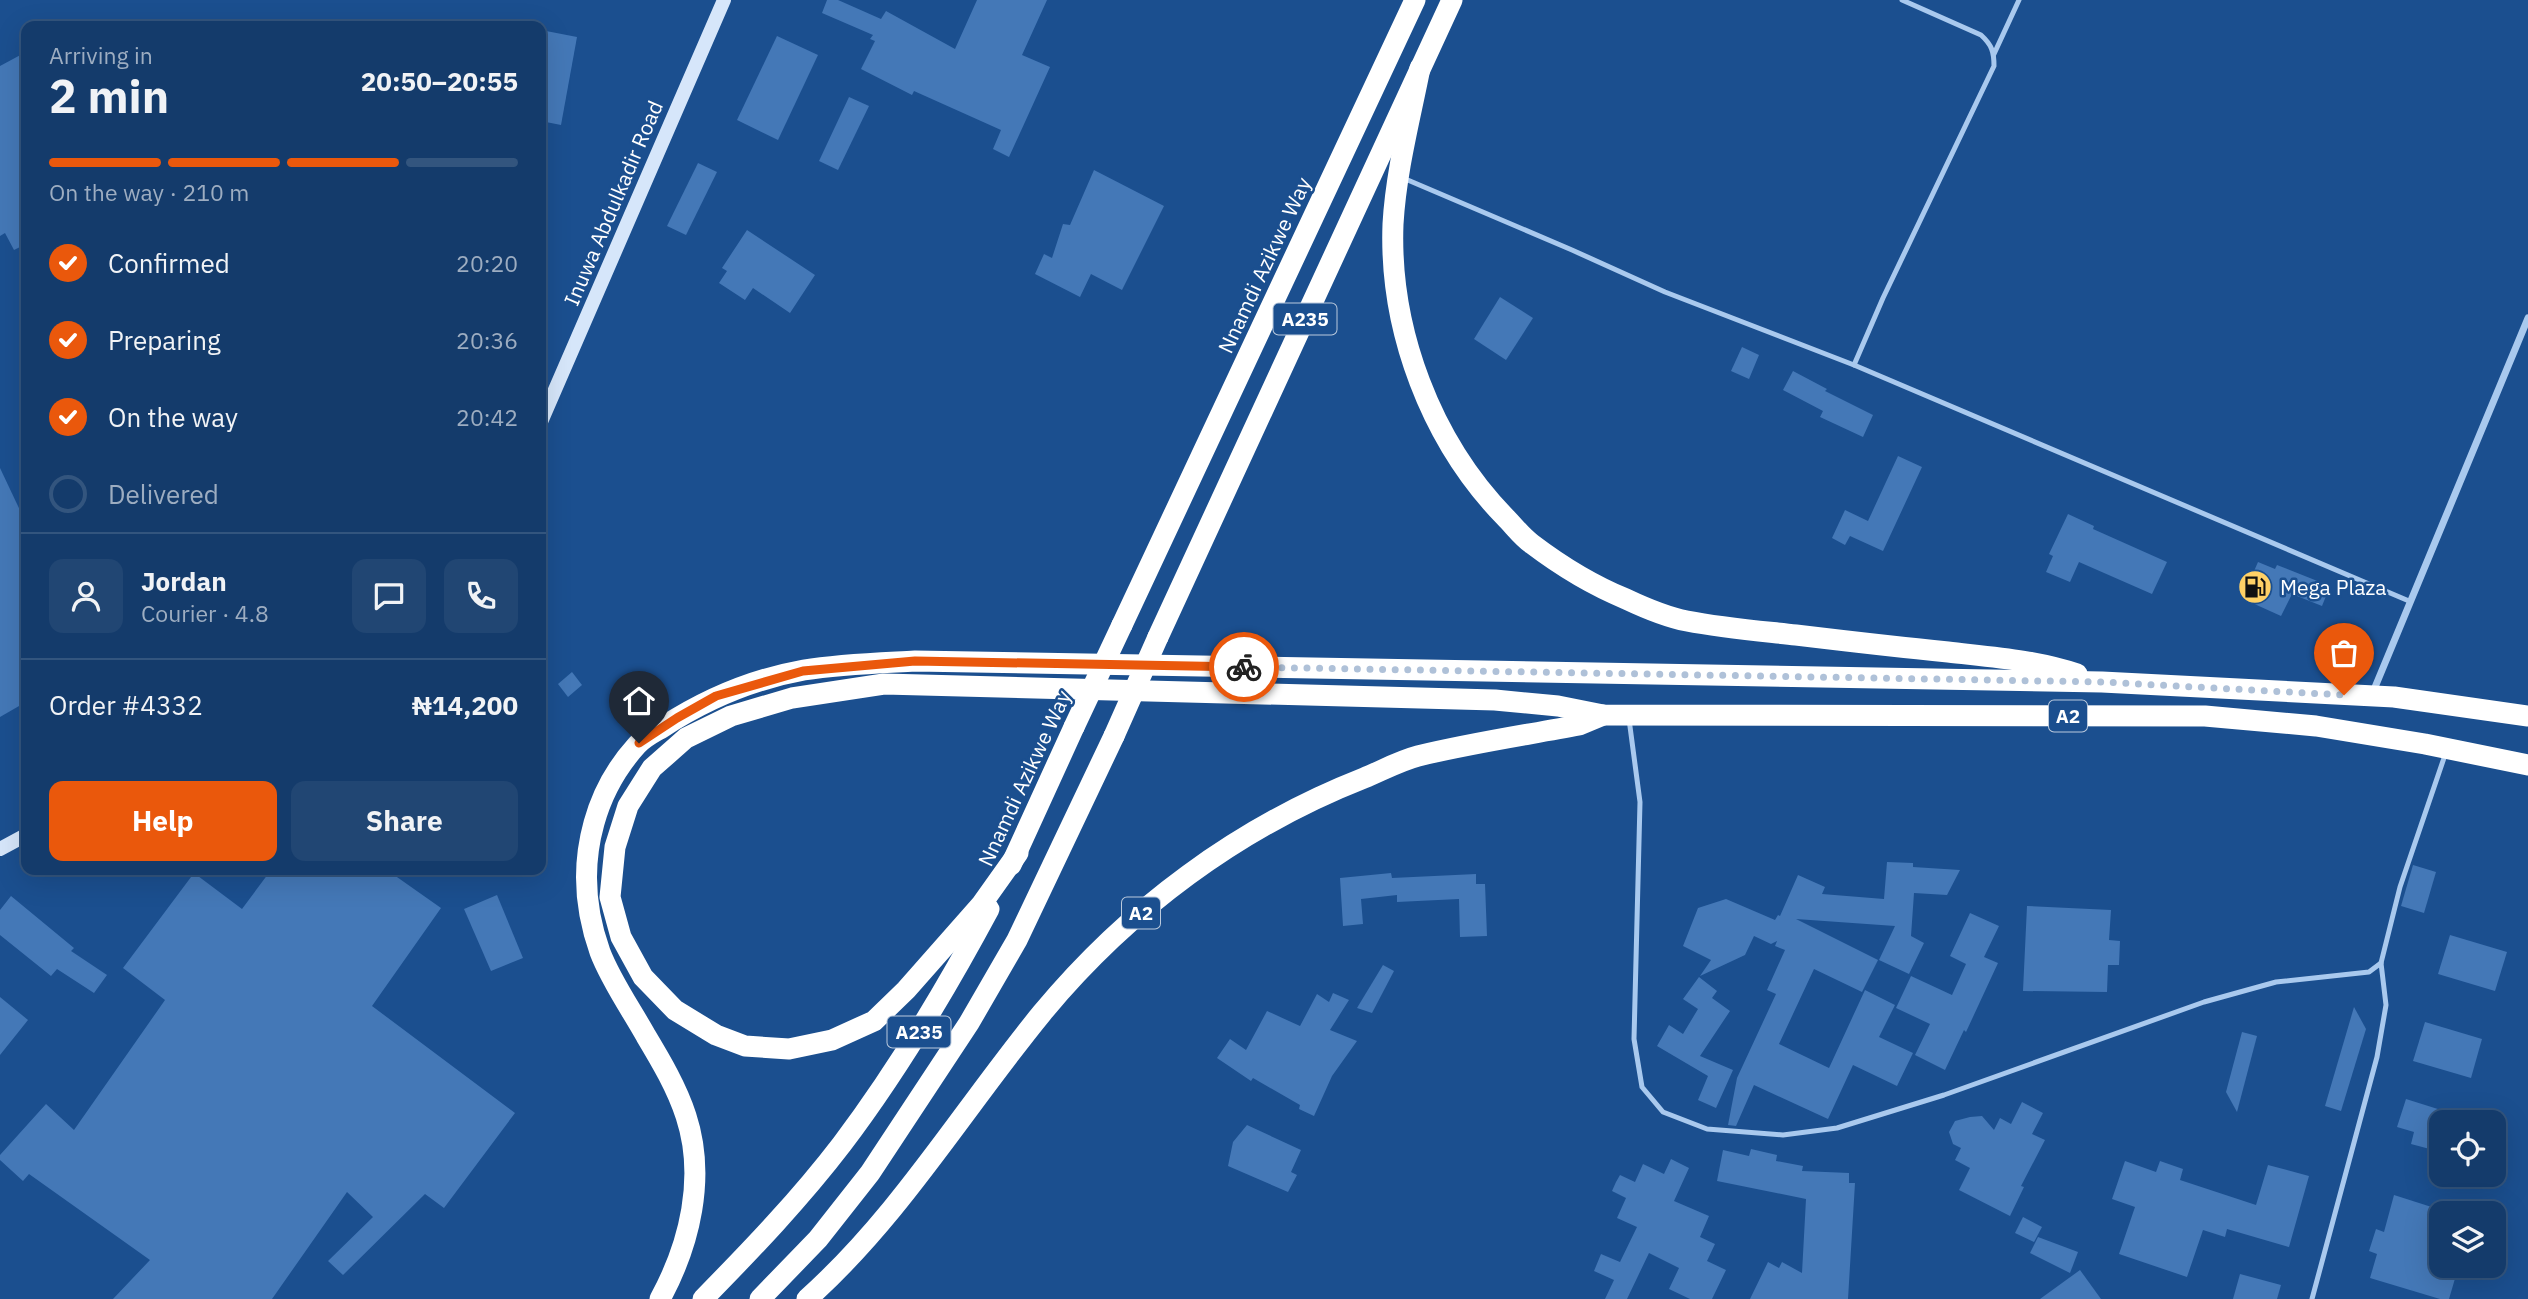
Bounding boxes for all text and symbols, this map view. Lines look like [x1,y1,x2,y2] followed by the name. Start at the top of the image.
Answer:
[49,40,153,70] text: Arriving in
[361,64,518,98] text: 20:50–20:55
[49,66,169,126] text: 2 min
[557,96,669,310] street label: Inuwa Abdulkadir Road
[1211,172,1317,357] street label: Nnamdi Azikwe Way
[49,177,249,207] text: On the way · 210 m
[49,244,87,282] icon: check
[108,246,230,280] text: Confirmed
[456,248,518,278] text: 20:20
[1274,304,1336,334] road number: A235
[49,321,87,359] icon: check
[108,323,221,357] text: Preparing
[456,325,518,355] text: 20:36
[49,398,87,436] icon: check
[108,400,238,434] text: On the way
[456,402,518,432] text: 20:42
[108,477,219,511] text: Delivered
[49,559,123,633] button: person
[352,559,426,633] button: chat
[444,559,518,633] button: phone
[141,564,227,598] text: Jordan
[2236,568,2274,606] fuel station icon: Mega Plaza
[2280,573,2386,601] place label: Mega Plaza
[141,598,269,628] text: Courier · 4.8
[2314,623,2374,695] pin
[1209,632,1279,702] courier
[2325,634,2363,672] icon: bag
[1225,648,1263,686] icon: bike
[609,671,669,743] pin
[620,682,658,720] icon: home
[971,685,1077,870] street label: Nnamdi Azikwe Way
[49,688,203,722] text: Order #4332
[412,688,518,722] text: ₦14,200
[2049,701,2087,732] road number: A2
[49,781,277,861] button: Help
[291,781,518,861] button: Share
[1122,897,1160,928] road number: A2
[888,1016,950,1048] road number: A235
[2429,1110,2506,1278] map controls
[2429,1110,2506,1187] button: locate
[2429,1201,2506,1278] button: layers

